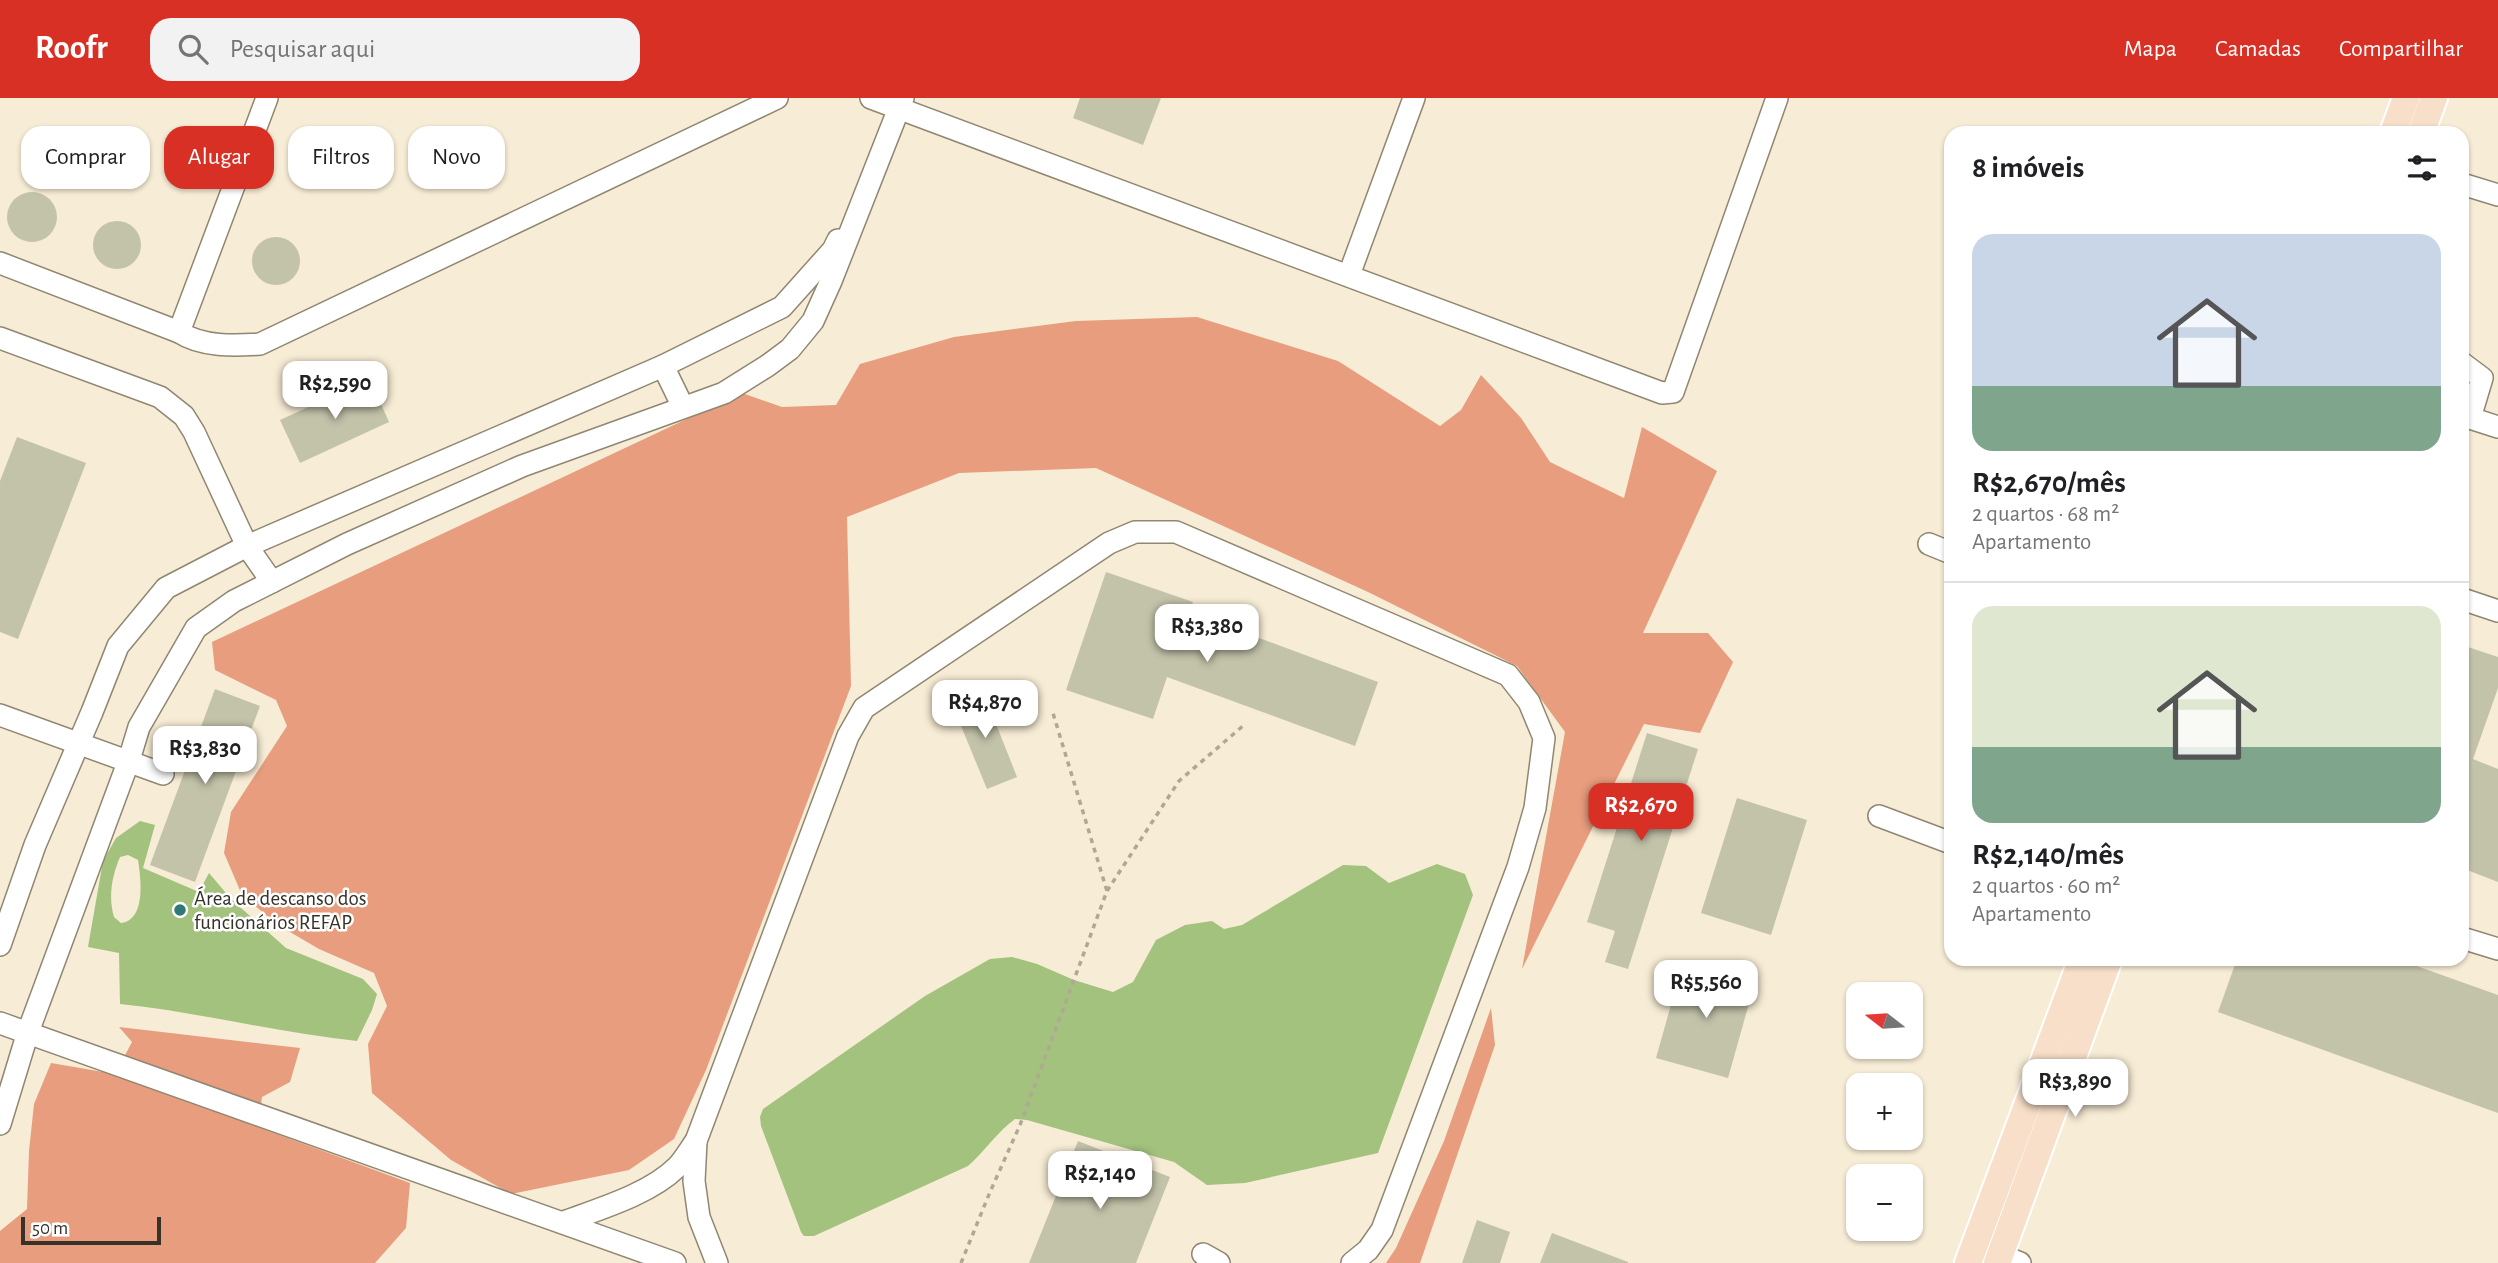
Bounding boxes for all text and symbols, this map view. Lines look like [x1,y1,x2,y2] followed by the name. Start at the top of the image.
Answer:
[150,18,640,81] search box
[174,30,212,68] icon: search
[35,32,108,65] text: Roofr
[230,36,375,62] text: Pesquisar aqui
[2124,37,2177,61] text: Mapa
[2215,37,2301,61] text: Camadas
[2339,37,2463,61] text: Compartilhar
[21,126,150,189] chip: Comprar
[164,126,274,189] chip: Alugar
[288,126,394,189] chip: Filtros
[408,126,505,189] chip: Novo
[2403,149,2441,187] icon: filters
[1972,153,2084,183] text: 8 imóveis
[2144,280,2270,406] icon: home
[270,362,400,421] pin: R$2,590
[298,372,372,395] text: R$2,590
[1972,468,2126,498] text: R$2,670/mês
[1972,503,2119,526] text: 2 quartos · 68 m²
[1972,531,2091,554] text: Apartamento
[1142,604,1272,664] pin: R$3,380
[1171,615,1243,638] text: R$3,380
[2144,652,2270,778] icon: home
[920,680,1050,740] pin: R$4,870
[948,691,1022,714] text: R$4,870
[140,726,270,786] pin: R$3,830
[169,737,241,760] text: R$3,830
[1576,784,1706,843] pin: R$2,670
[1604,794,1678,817] text: R$2,670
[1972,840,2124,870] text: R$2,140/mês
[1972,875,2120,898] text: 2 quartos · 60 m²
[194,886,367,933] place label: Área de descanso dos funcionários REFAP
[172,902,188,918] marker: Área de descanso dos funcionários REFAP
[1972,903,2091,926] text: Apartamento
[1641,960,1771,1020] pin: R$5,560
[1670,971,1742,994] text: R$5,560
[1846,982,1923,1059] north arrow
[1846,982,1923,1241] map controls
[2010,1060,2140,1119] pin: R$3,890
[2038,1070,2112,1093] text: R$3,890
[1846,1073,1923,1150] button: +
[1035,1152,1165,1211] pin: R$2,140
[1064,1162,1136,1185] text: R$2,140
[1846,1164,1923,1241] button: −
[21,1214,161,1246] scale bar
[32,1219,68,1238] text: 50 m

